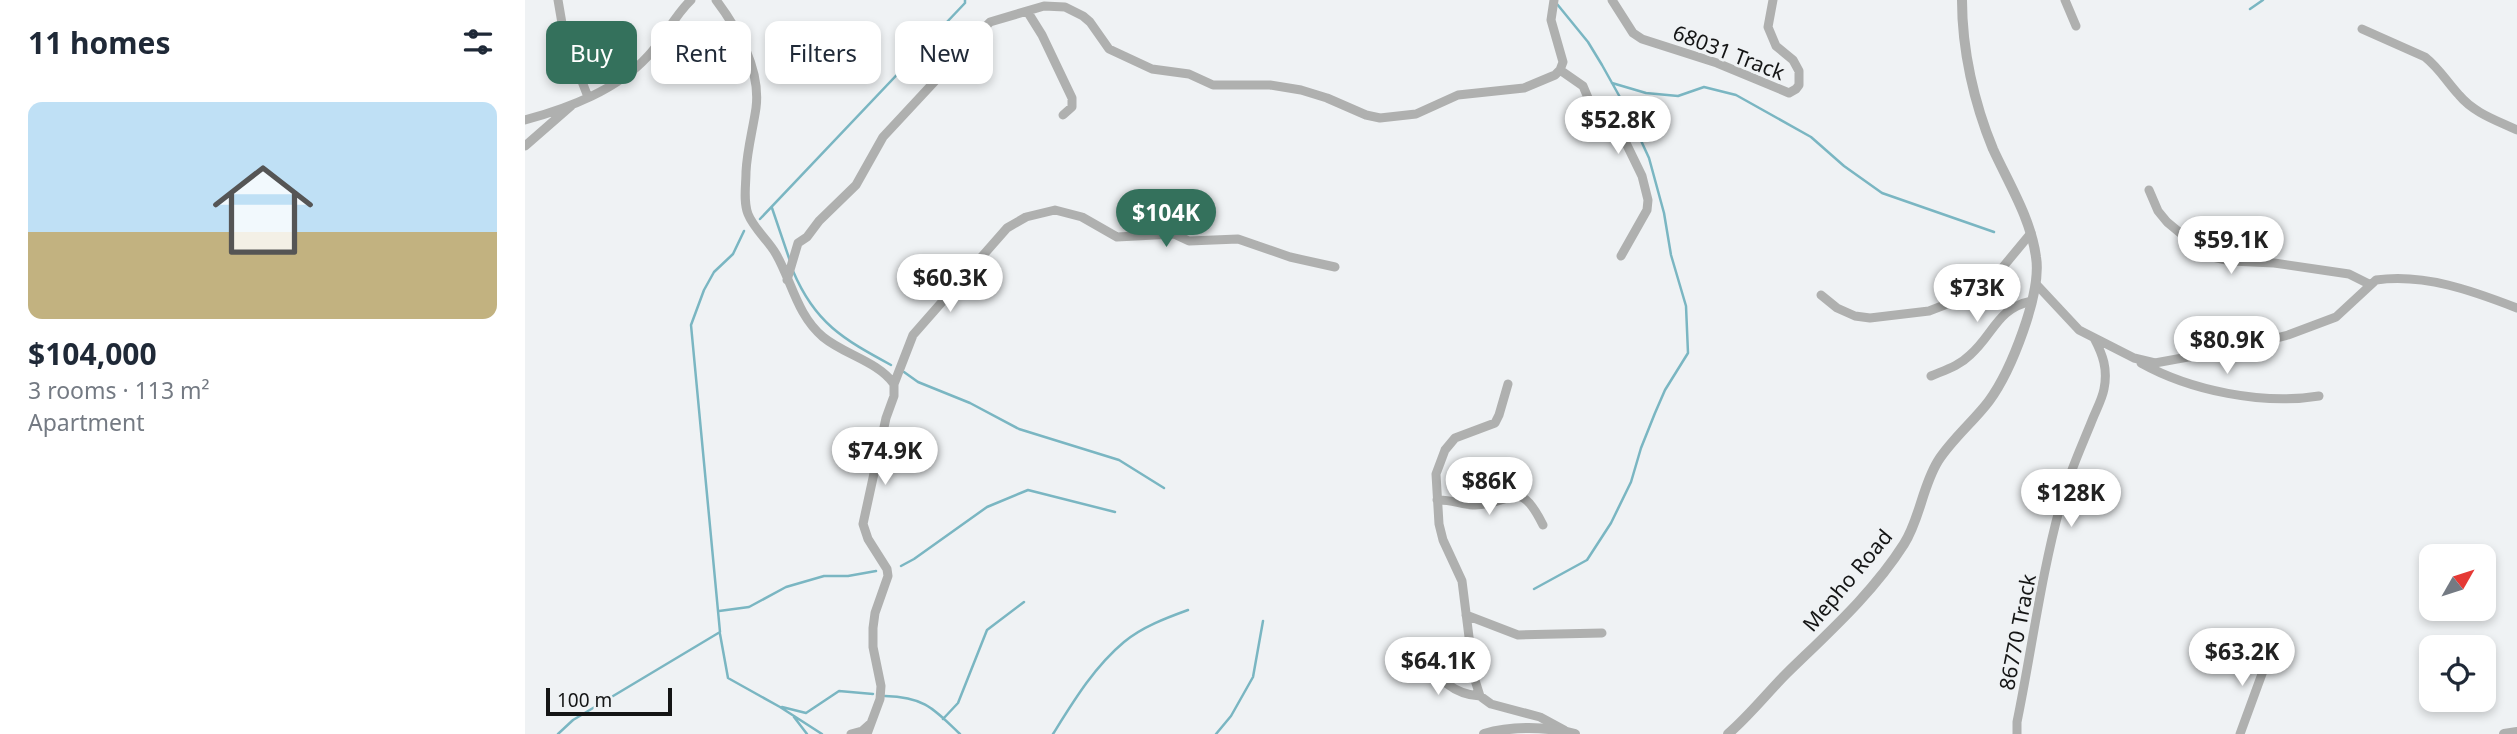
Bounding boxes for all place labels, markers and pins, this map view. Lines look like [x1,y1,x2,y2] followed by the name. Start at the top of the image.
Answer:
[1561,96,1675,156] pin: $52.8K
[1117,190,1215,249] pin: $104K
[2174,216,2288,276] pin: $59.1K
[893,254,1007,314] pin: $60.3K
[1936,264,2018,324] pin: $73K
[2170,316,2284,376] pin: $80.9K
[828,428,942,487] pin: $74.9K
[1448,458,1530,517] pin: $86K
[2022,470,2120,529] pin: $128K
[2185,628,2299,688] pin: $63.2K
[1381,638,1495,697] pin: $64.1K

